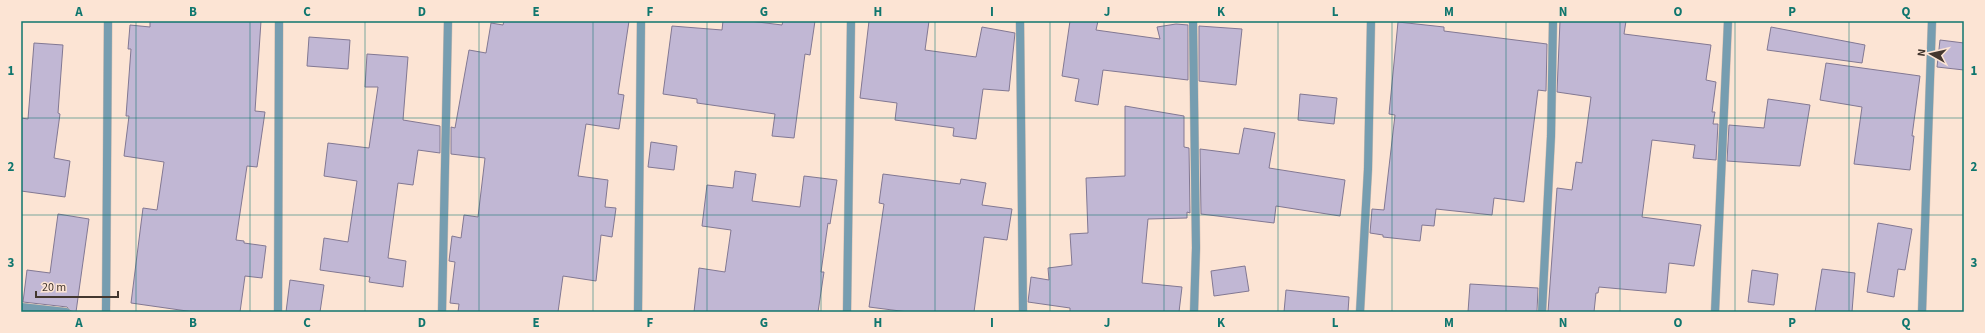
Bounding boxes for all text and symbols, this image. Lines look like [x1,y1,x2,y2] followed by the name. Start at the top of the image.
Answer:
[74,3,83,21] text: A
[189,3,197,21] text: B
[303,3,311,21] text: C
[418,3,426,21] text: D
[532,3,540,21] text: E
[647,3,654,21] text: F
[760,3,768,21] text: G
[874,3,882,21] text: H
[990,3,994,21] text: I
[1104,3,1110,21] text: J
[1217,3,1226,21] text: K
[1332,3,1339,21] text: L
[1444,3,1454,21] text: M
[1559,3,1567,21] text: N
[1674,3,1683,21] text: O
[1788,3,1796,21] text: P
[1902,3,1911,21] text: Q
[1911,34,1951,74] north arrow
[1914,48,1930,57] text: N
[8,62,15,80] text: 1
[1971,62,1978,80] text: 1
[8,158,15,176] text: 2
[1971,158,1978,176] text: 2
[8,254,15,272] text: 3
[1971,254,1978,272] text: 3
[36,273,118,299] scale bar
[42,279,66,296] text: 20 m
[74,314,83,332] text: A
[189,314,197,332] text: B
[303,314,311,332] text: C
[418,314,426,332] text: D
[532,314,540,332] text: E
[647,314,654,332] text: F
[760,314,768,332] text: G
[874,314,882,332] text: H
[990,314,994,332] text: I
[1104,314,1110,332] text: J
[1217,314,1226,332] text: K
[1332,314,1339,332] text: L
[1444,314,1454,332] text: M
[1559,314,1567,332] text: N
[1674,314,1683,332] text: O
[1788,314,1796,332] text: P
[1902,314,1911,332] text: Q

